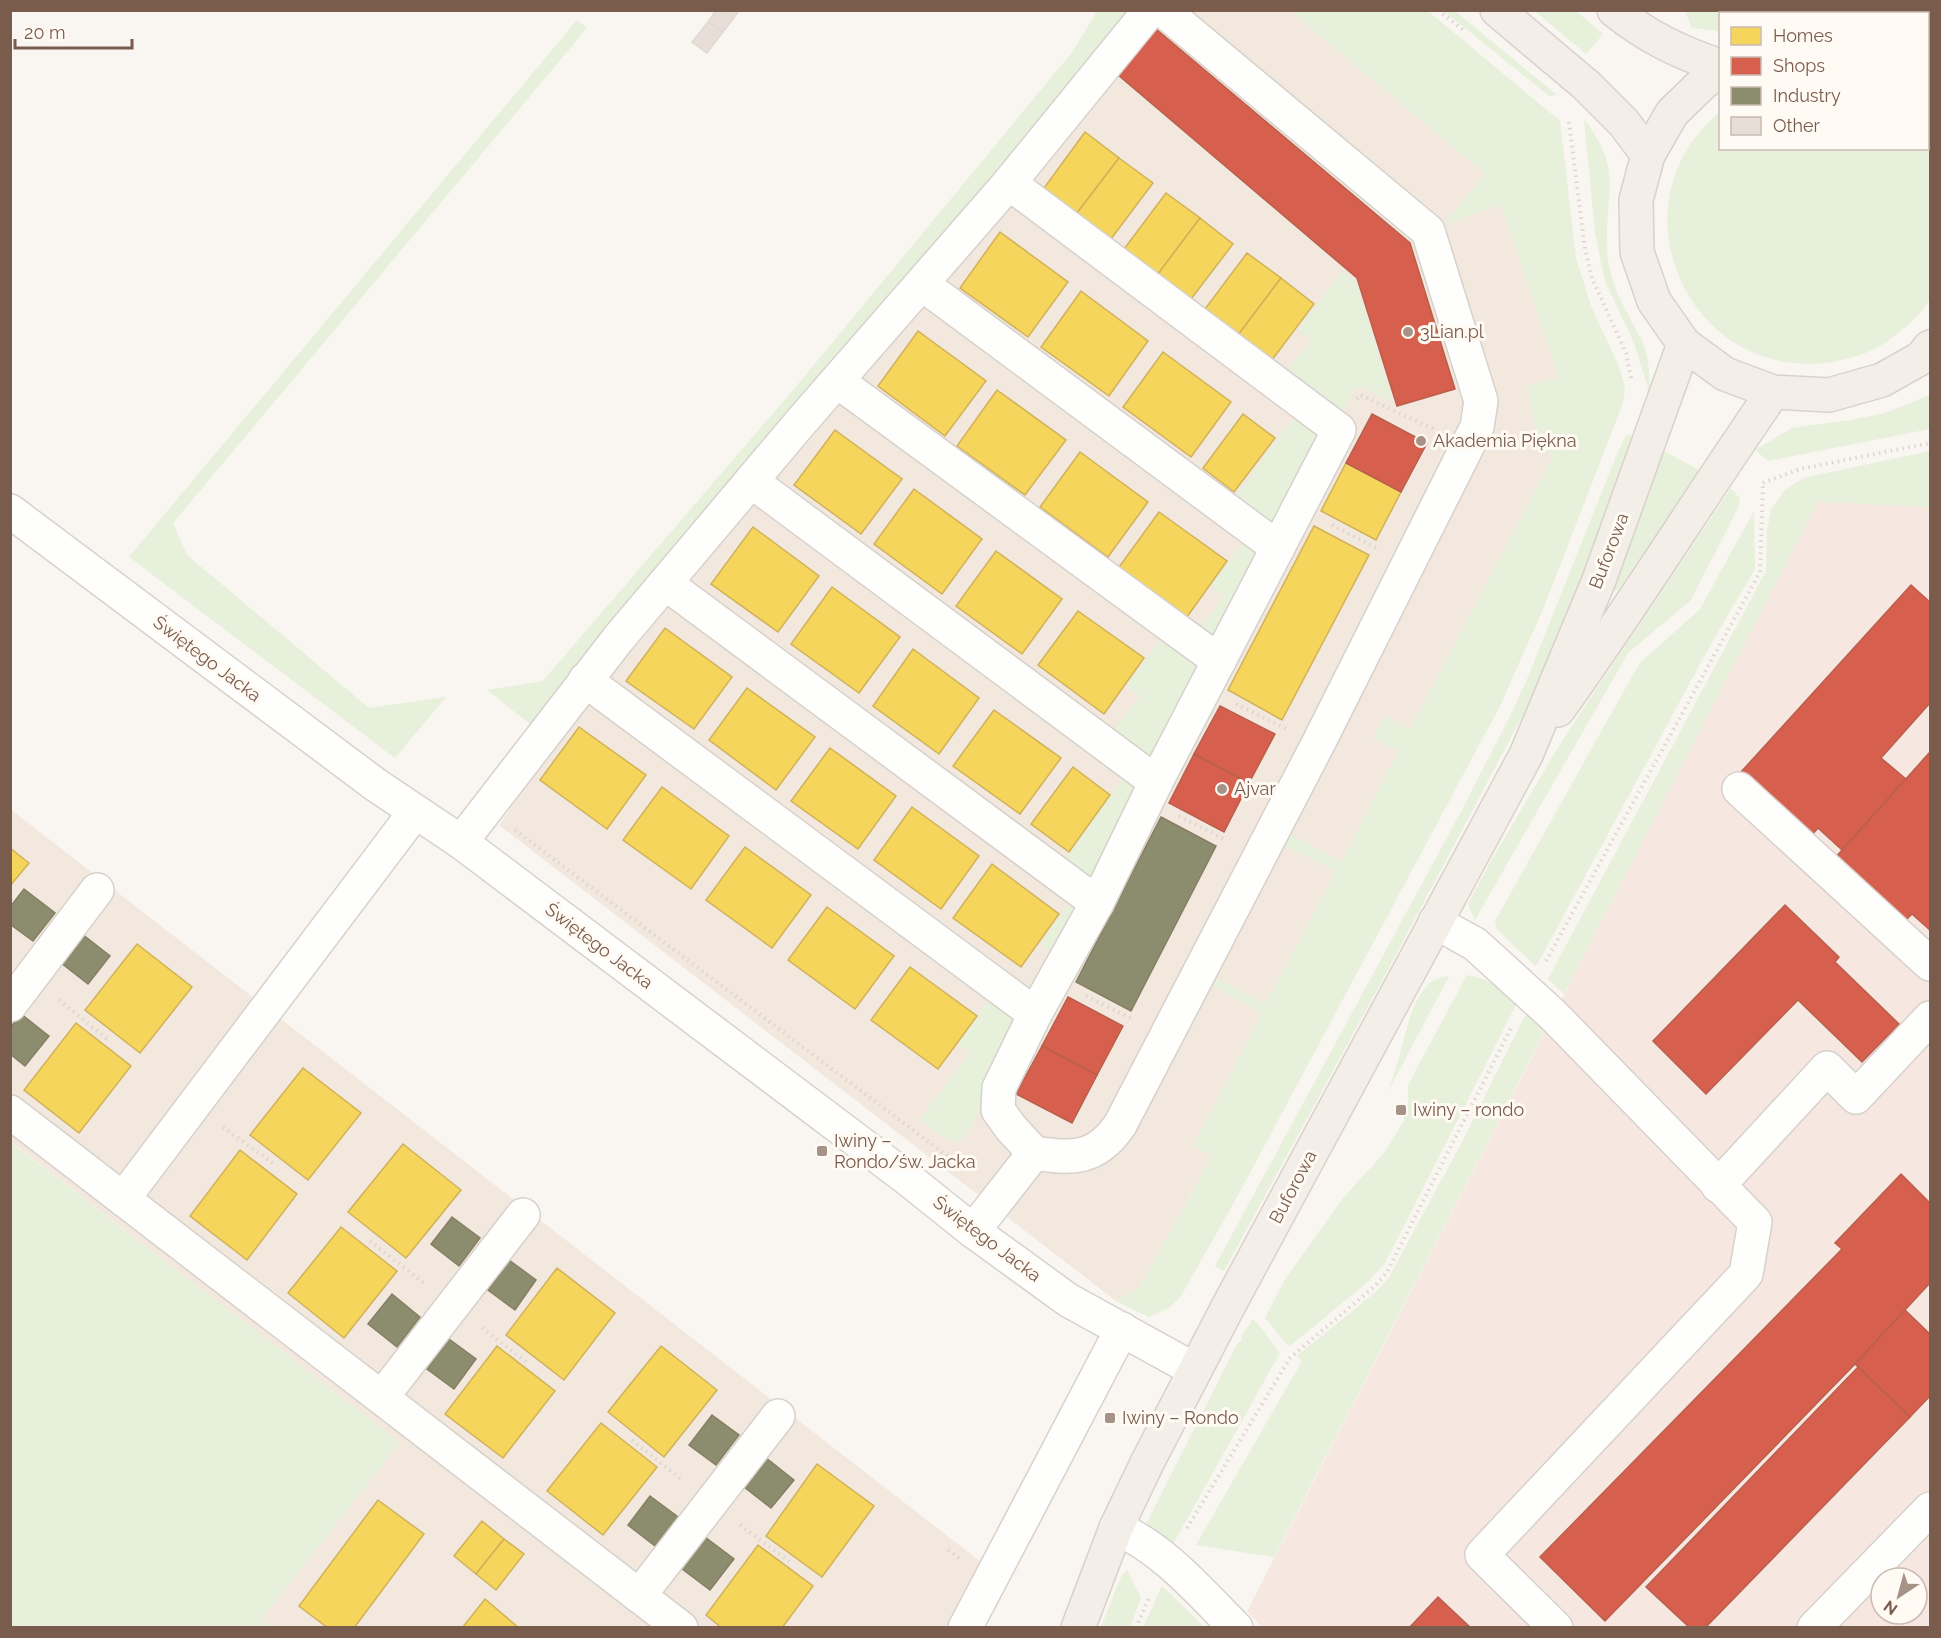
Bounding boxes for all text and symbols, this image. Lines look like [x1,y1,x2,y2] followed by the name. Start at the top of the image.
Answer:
[15,12,132,50] scale bar
[1719,12,1929,150] legend
[24,22,66,43] text: 20 m
[1773,25,1833,46] text: Homes
[1773,55,1825,76] text: Shops
[1773,85,1841,106] text: Industry
[1773,115,1821,136] text: Other
[1420,321,1484,342] place label: 3Lian.pl
[1401,325,1415,339] marker: 3Lian.pl
[1433,430,1577,451] place label: Akademia Piękna
[1414,434,1428,448] marker: Akademia Piękna
[1584,510,1633,592] street label: Buforowa
[149,610,266,706] street label: Świętego Jacka
[1234,778,1276,799] place label: Ajvar
[1215,782,1229,796] marker: Ajvar
[541,897,658,993] street label: Świętego Jacka
[1413,1099,1524,1120] place label: Iwiny – rondo
[1394,1103,1408,1117] marker: Iwiny – rondo
[834,1130,976,1172] place label: Iwiny – Rondo/św. Jacka
[815,1144,829,1158] marker: Iwiny – Rondo/św. Jacka
[1265,1147,1321,1227] street label: Buforowa
[929,1190,1046,1286] street label: Świętego Jacka
[1122,1407,1239,1428] place label: Iwiny – Rondo
[1103,1411,1117,1425] marker: Iwiny – Rondo
[1869,1566,1929,1626] north arrow
[1880,1596,1901,1619] text: N

